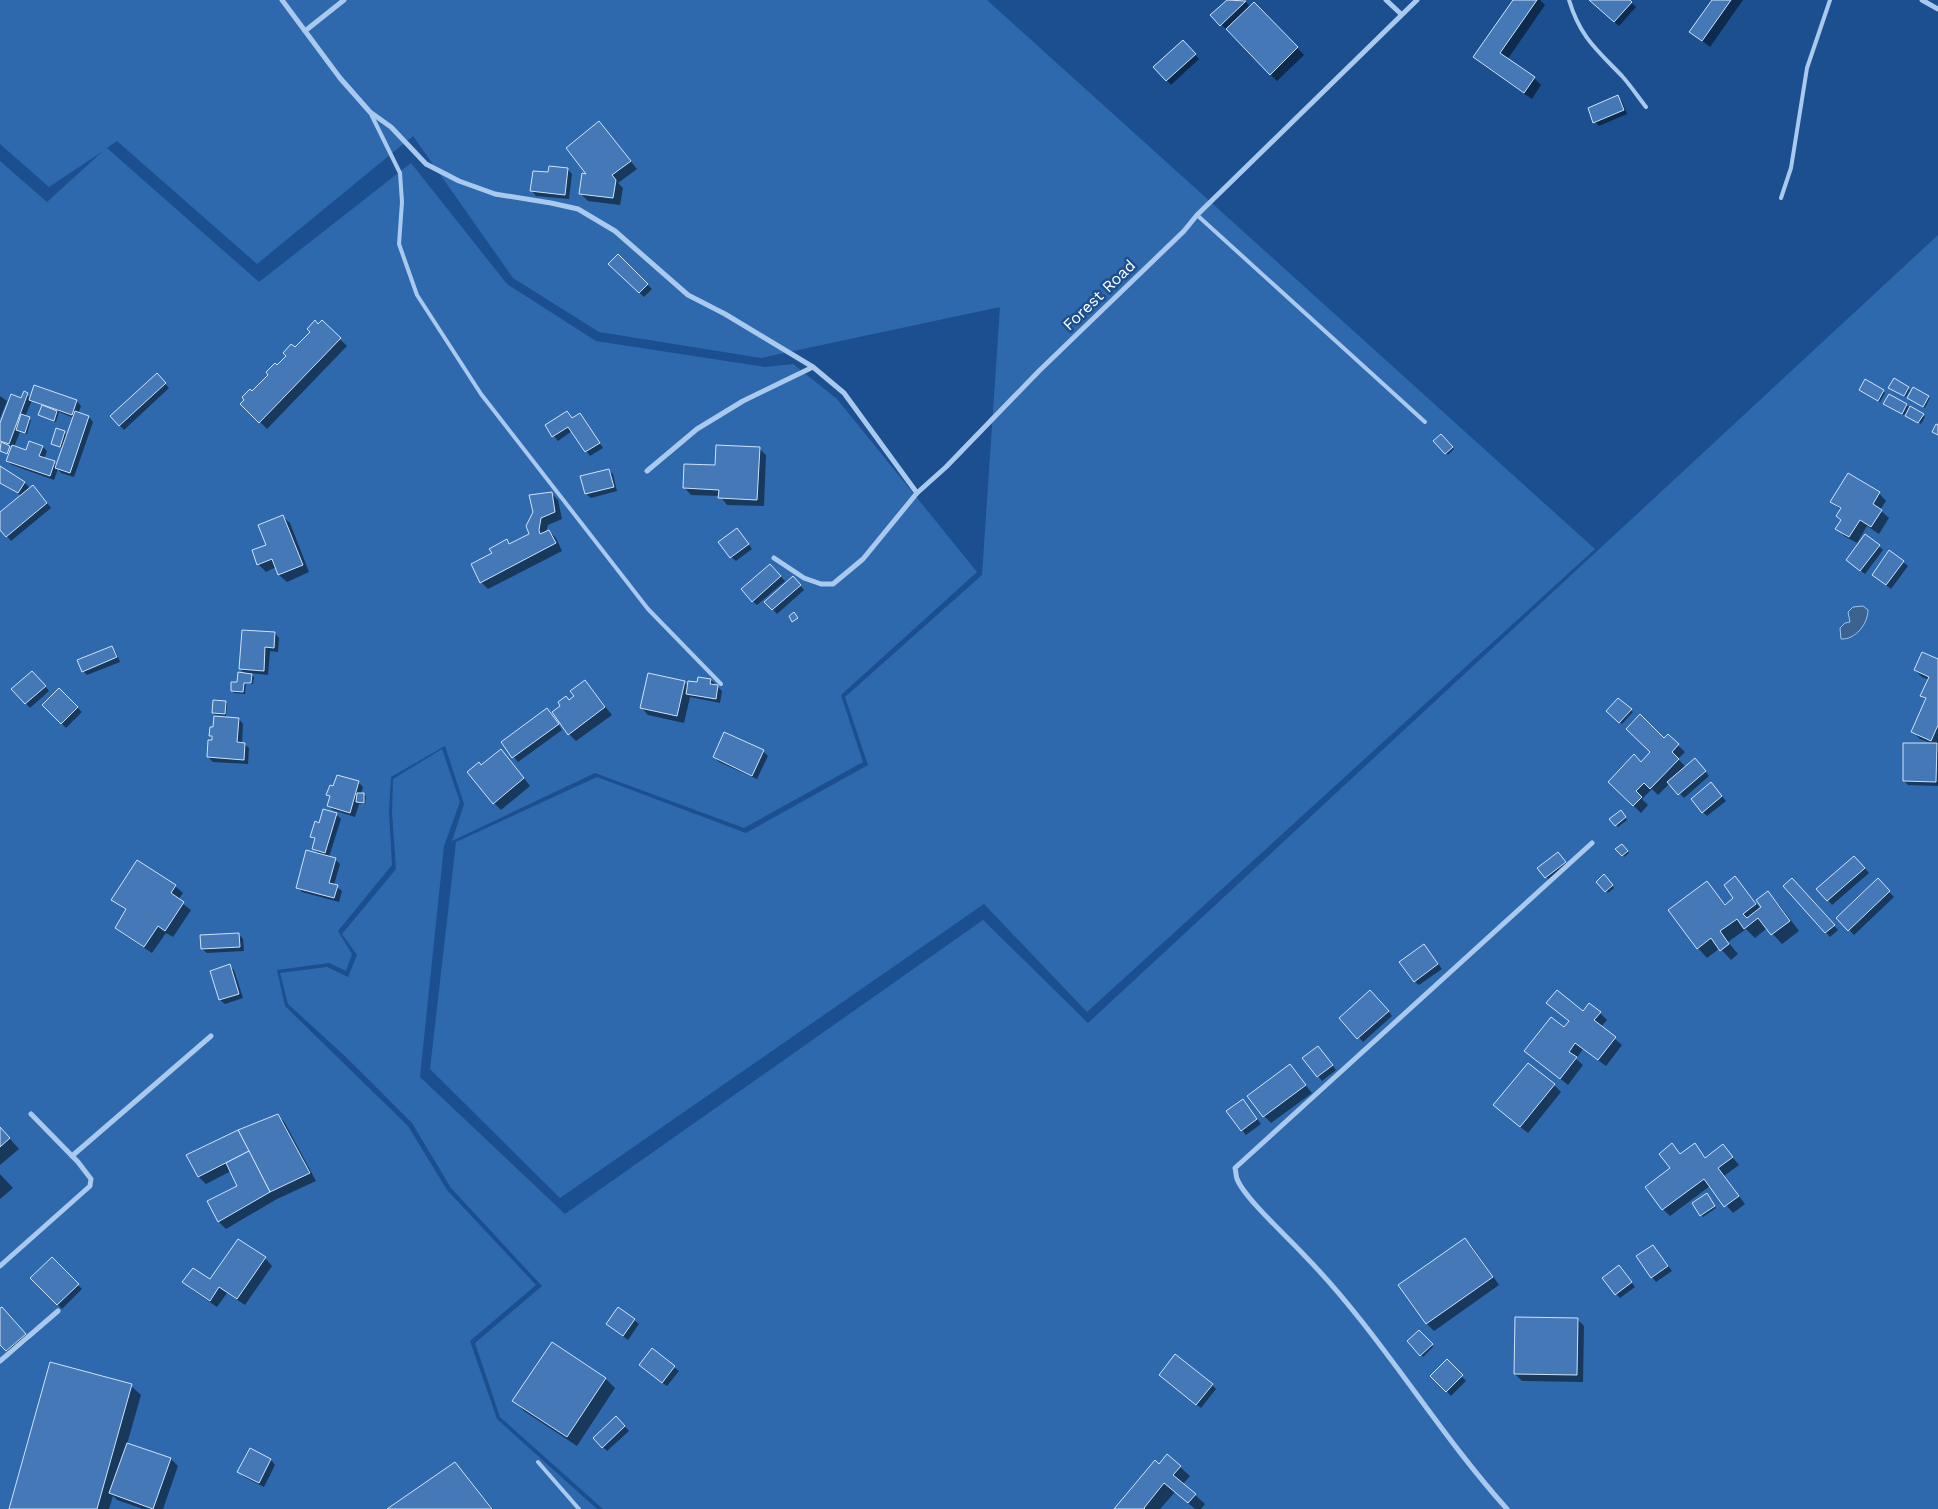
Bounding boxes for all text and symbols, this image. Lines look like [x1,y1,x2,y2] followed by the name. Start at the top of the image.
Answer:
[1059,256,1139,334] street label: Forest Road

